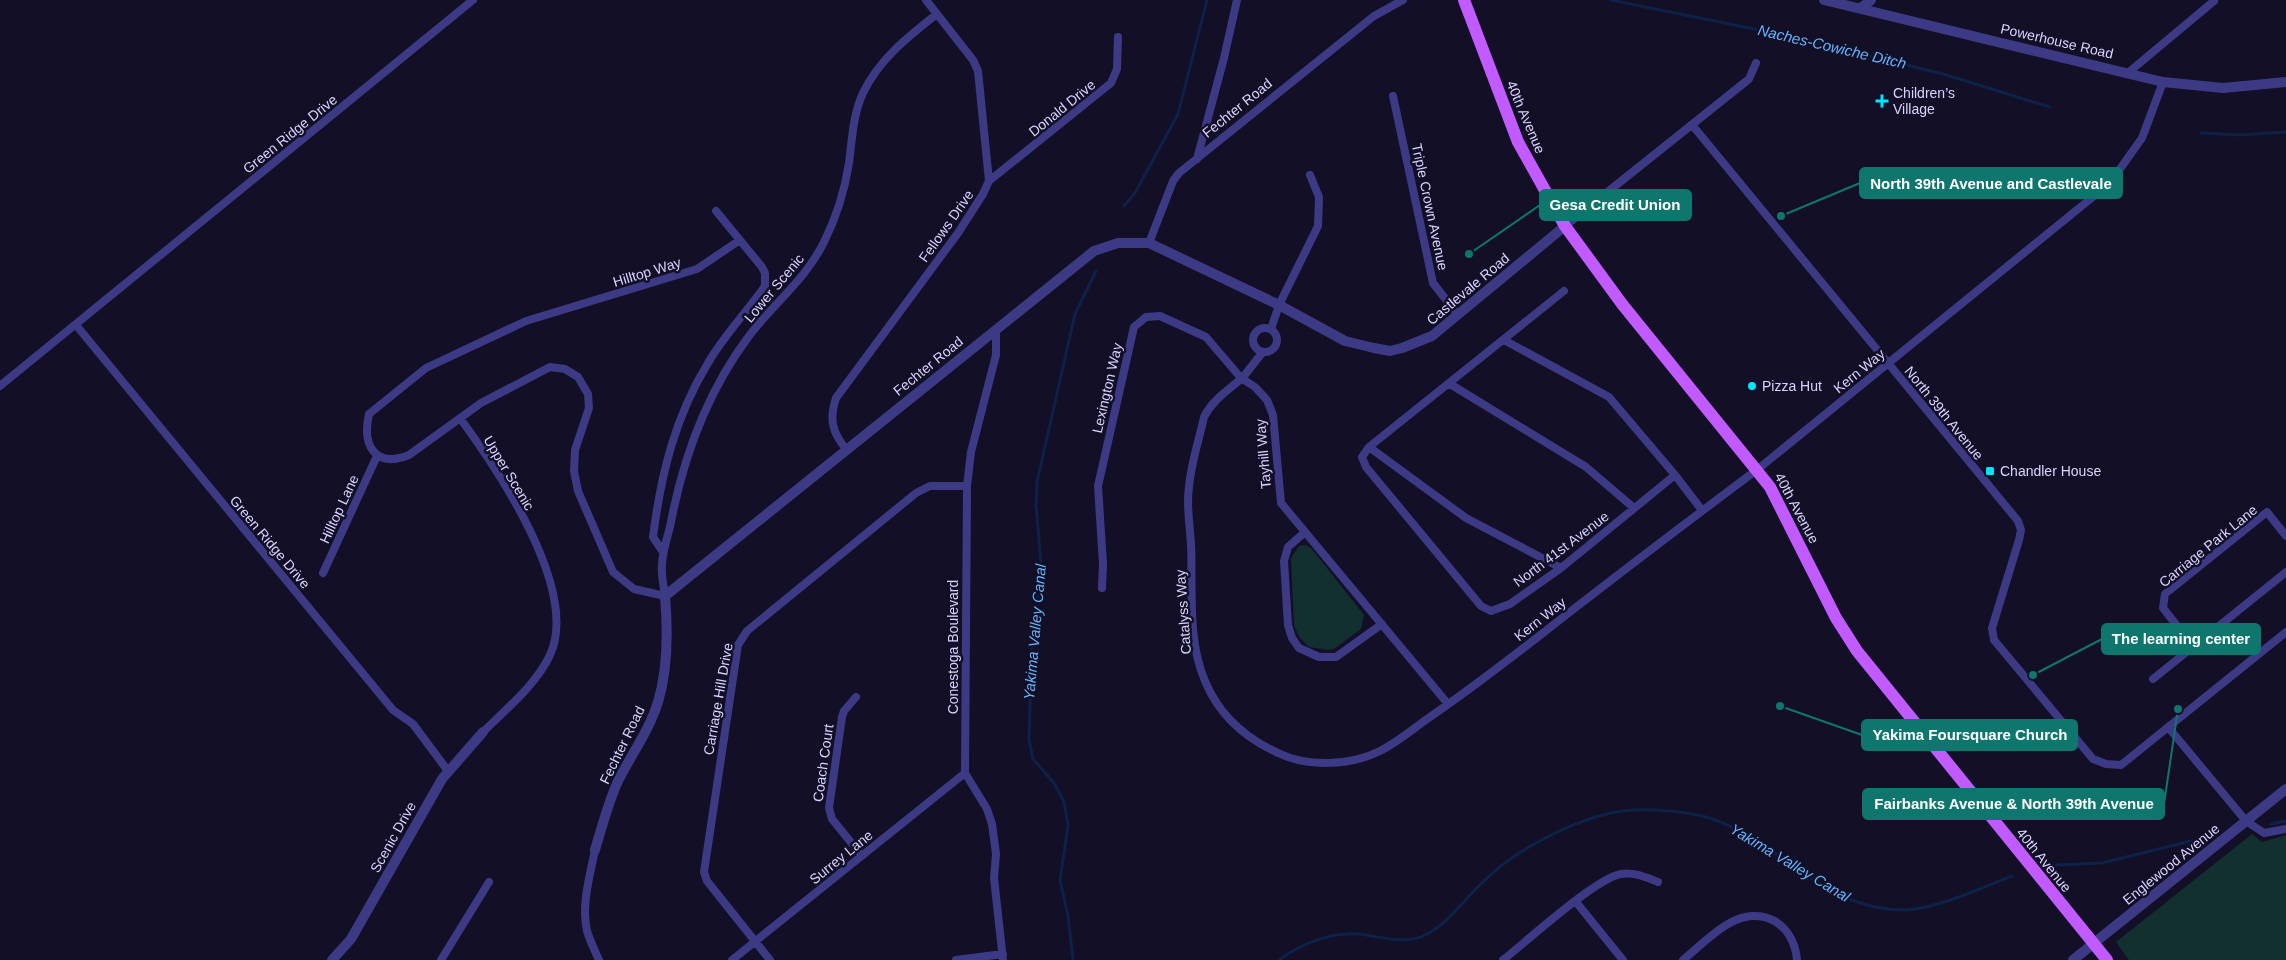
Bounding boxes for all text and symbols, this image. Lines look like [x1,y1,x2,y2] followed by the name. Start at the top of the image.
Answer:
[1999,20,2115,62] street label: Powerhouse Road
[1756,21,1908,72] water label: Naches-Cowiche Ditch
[1199,75,1275,141] street label: Fechter Road
[1026,76,1099,140] street label: Donald Drive
[1503,78,1549,156] street label: 40th Avenue
[1893,85,1955,117] place label: Children’s Village
[240,91,340,177] street label: Green Ridge Drive
[1875,94,1889,108] marker: Children’s Village
[1409,142,1451,272] street label: Triple Crown Avenue
[1860,168,2122,198] callout: North 39th Avenue and Castlevale
[1870,175,2112,192] text: North 39th Avenue and Castlevale
[915,187,977,265] street label: Fellows Drive
[1540,190,1691,220] callout: Gesa Credit Union
[1550,196,1680,213] text: Gesa Credit Union
[1424,250,1512,328] street label: Castlevale Road
[741,251,807,325] street label: Lower Scenic
[611,254,683,290] street label: Hilltop Way
[890,333,966,399] street label: Fechter Road
[1089,341,1125,435] street label: Lexington Way
[1830,346,1888,396] street label: Kern Way
[1901,363,1987,463] street label: North 39th Avenue
[1762,378,1822,394] place label: Pizza Hut
[1746,380,1758,392] marker: Pizza Hut
[1252,418,1274,490] street label: Tayhill Way
[480,433,538,513] street label: Upper Scenic
[2000,463,2101,479] place label: Chandler House
[1984,465,1996,477] marker: Chandler House
[1772,470,1822,546] street label: 40th Avenue
[316,472,362,546] street label: Hilltop Lane
[227,492,314,592] street label: Green Ridge Drive
[2156,501,2260,590] street label: Carriage Park Lane
[1510,508,1612,590] street label: North 41st Avenue
[1020,562,1049,701] water label: Yakima Valley Canal
[1172,569,1194,655] street label: Catalyss Way
[945,580,961,714] street label: Conestoga Boulevard
[1511,594,1569,644] street label: Kern Way
[2102,624,2260,654] callout: The learning center
[2112,630,2250,647] text: The learning center
[700,641,736,756] street label: Carriage Hill Drive
[596,703,648,787] street label: Fechter Road
[1862,720,2077,750] callout: Yakima Foursquare Church
[810,723,836,803] street label: Coach Court
[1872,726,2068,743] text: Yakima Foursquare Church
[1863,789,2164,819] callout: Fairbanks Avenue & North 39th Avenue
[1874,795,2154,812] text: Fairbanks Avenue & North 39th Avenue
[367,799,419,875] street label: Scenic Drive
[1727,820,1854,905] water label: Yakima Valley Canal
[2119,820,2223,908] street label: Englewood Avenue
[2013,825,2075,895] street label: 40th Avenue
[806,827,876,887] street label: Surrey Lane

